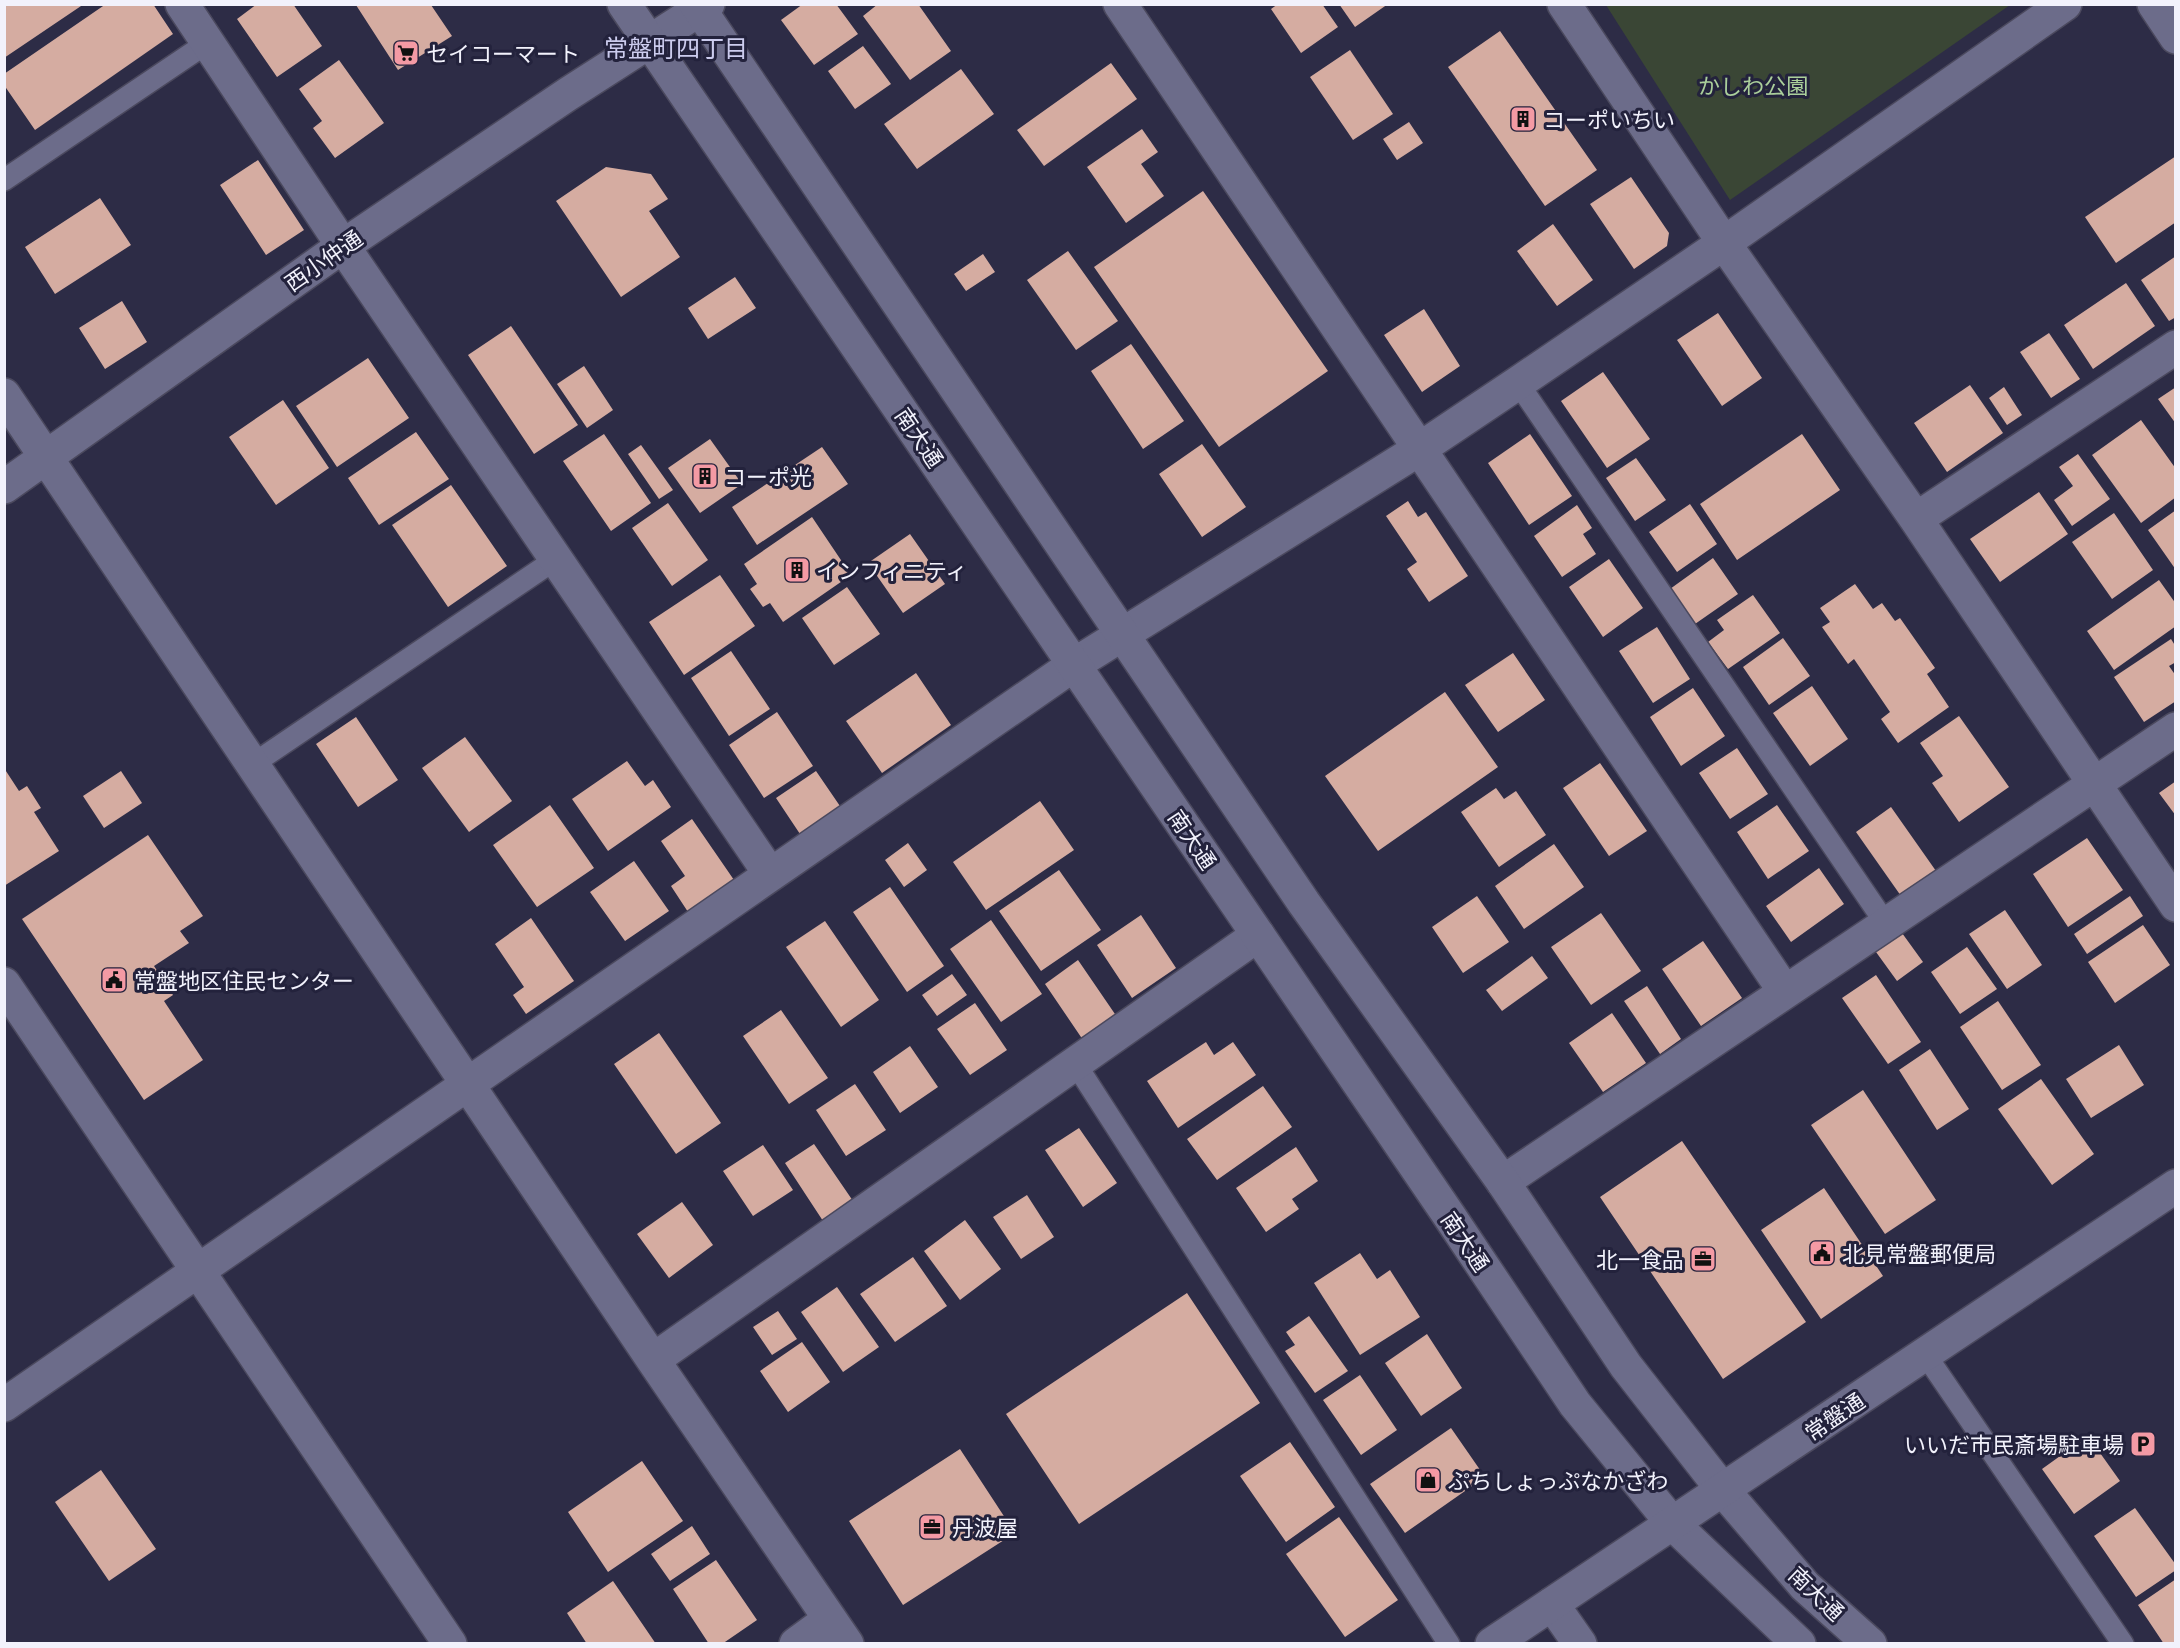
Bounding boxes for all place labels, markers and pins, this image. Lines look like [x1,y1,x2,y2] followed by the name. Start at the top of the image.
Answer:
[391,38,421,68] supermarket icon: セイコーマート
[426,40,580,66] place label: セイコーマート
[1508,104,1538,134] building icon: コーポいちい
[1543,106,1675,132] place label: コーポいちい
[690,461,720,491] building icon: コーポ光
[724,463,812,489] place label: コーポ光
[782,555,812,585] building icon: インフィニティ
[816,557,968,583] place label: インフィニティ
[99,965,129,995] public building icon: 常盤地区住民センター
[134,967,354,993] place label: 常盤地区住民センター
[1807,1238,1837,1268] public building icon: 北見常盤郵便局
[1842,1240,1996,1266] place label: 北見常盤郵便局
[1688,1244,1718,1274] office icon: 北一食品
[1596,1246,1684,1272] place label: 北一食品
[2128,1429,2158,1459] parking icon: いいだ市民斎場駐車場
[1904,1431,2124,1457] place label: いいだ市民斎場駐車場
[1413,1465,1443,1495] shop icon: ぷちしょっぷなかざわ
[1448,1467,1668,1493] place label: ぷちしょっぷなかざわ
[917,1512,947,1542] office icon: 丹波屋
[952,1514,1018,1540] place label: 丹波屋

